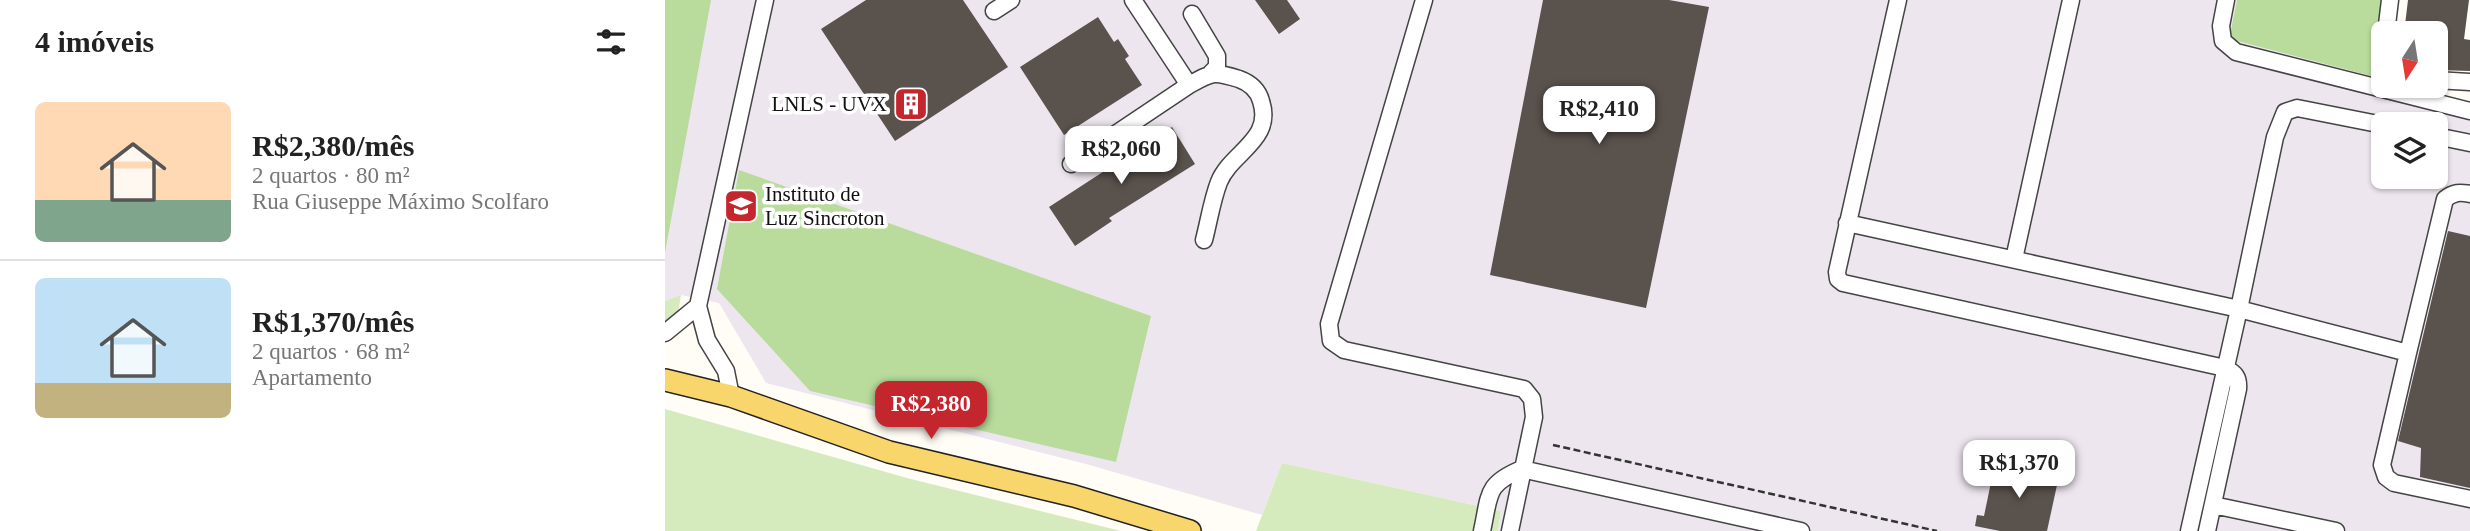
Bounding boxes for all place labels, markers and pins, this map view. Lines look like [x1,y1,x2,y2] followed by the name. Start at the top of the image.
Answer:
[892,85,930,123] building icon: LNLS - UVX
[1534,86,1664,146] pin: R$2,410
[772,92,887,116] place label: LNLS - UVX
[1056,127,1186,186] pin: R$2,060
[765,182,885,230] place label: Instituto de Luz Sincroton
[722,187,760,225] school or university icon: Instituto de Luz Sincroton
[866,382,996,441] pin: R$2,380
[1954,440,2084,500] pin: R$1,370

